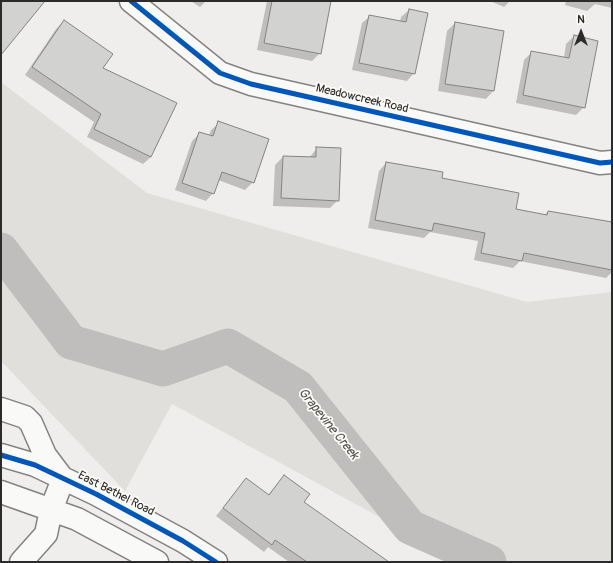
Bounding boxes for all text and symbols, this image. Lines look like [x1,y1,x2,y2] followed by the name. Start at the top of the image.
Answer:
[561,12,601,52] north arrow
[577,13,585,26] text: N
[314,81,410,117] street label: Meadowcreek Road
[295,385,361,463] water label: Grapevine Creek
[75,469,157,519] street label: East Bethel Road

